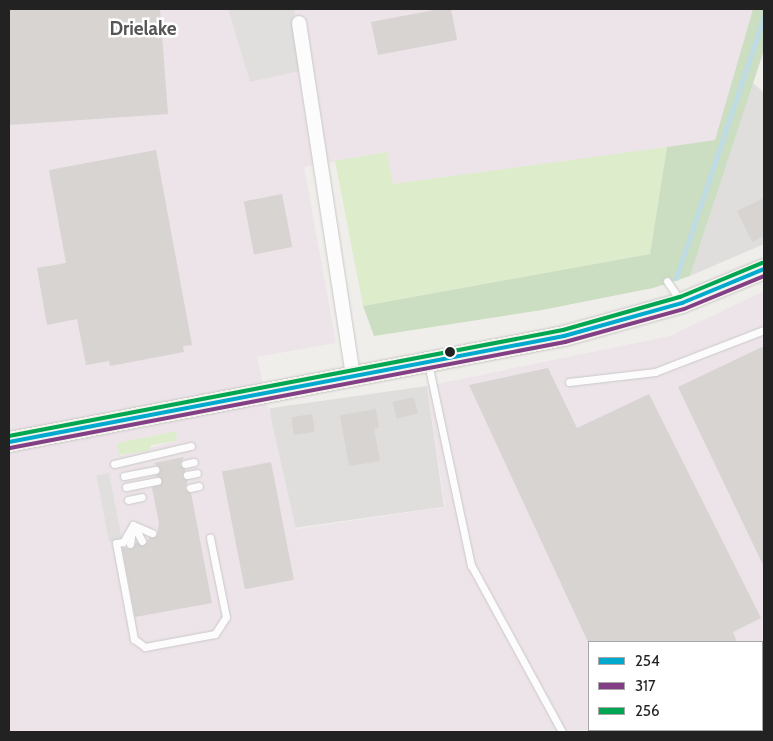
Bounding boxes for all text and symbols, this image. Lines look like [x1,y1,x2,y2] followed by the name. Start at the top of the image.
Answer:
[109,18,177,40] district label: Drielake
[445,347,455,357] unlabelled marker
[588,641,763,731] legend
[635,652,660,670] text: 254
[635,677,656,695] text: 317
[635,702,660,720] text: 256

